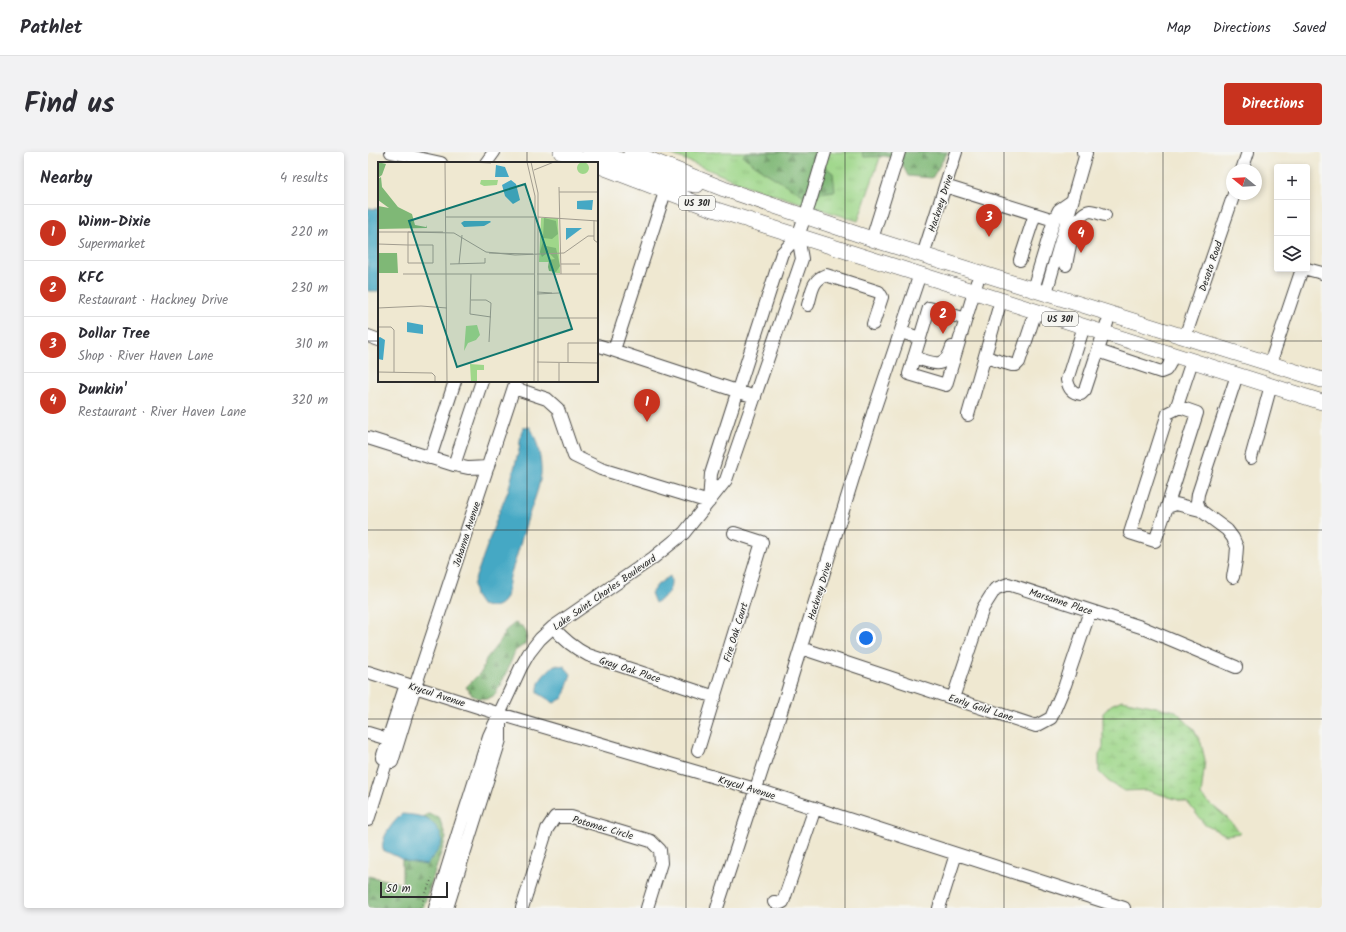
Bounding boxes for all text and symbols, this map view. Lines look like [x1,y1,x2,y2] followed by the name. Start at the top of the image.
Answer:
[20,13,82,43] text: Pathlet
[1166,17,1191,39] text: Map
[1213,17,1271,39] text: Directions
[1293,17,1326,39] text: Saved
[24,82,115,127] text: Find us
[1224,83,1322,125] button: Directions
[378,162,598,382] inset map
[1226,164,1262,200] north arrow
[1274,164,1310,272] map controls
[1274,164,1310,200] button: +
[40,165,92,192] text: Nearby
[280,168,328,189] text: 4 results
[924,172,958,234] street label: Hackney Drive
[679,196,715,210] road number: US 301
[1274,200,1310,236] button: −
[976,204,1002,237] pin: 3
[78,210,150,234] text: Winn-Dixie
[1068,220,1094,253] pin: 4
[51,222,55,243] text: 1
[291,222,328,243] text: 220 m
[78,234,145,255] text: Supermarket
[1274,236,1310,272] button: layers
[1195,238,1227,294] street label: Desoto Road
[78,266,104,290] text: KFC
[49,278,57,299] text: 2
[291,278,328,299] text: 230 m
[78,290,228,311] text: Restaurant · Hackney Drive
[930,301,956,334] pin: 2
[1042,312,1078,326] road number: US 301
[78,322,150,346] text: Dollar Tree
[49,334,57,355] text: 3
[294,334,328,355] text: 310 m
[78,346,213,367] text: Shop · River Haven Lane
[78,378,127,402] text: Dunkin'
[634,389,660,422] pin: 1
[49,390,57,411] text: 4
[291,390,328,411] text: 320 m
[78,402,246,423] text: Restaurant · River Haven Lane
[449,499,485,569] street label: Johanna Avenue
[549,550,661,635] street label: Lake Saint Charles Boulevard
[804,560,837,622] street label: Hackney Drive
[1027,584,1095,620] street label: Marsanne Place
[719,600,753,664] street label: Fire Oak Court
[856,628,876,648] your location
[597,652,663,688] street label: Gray Oak Place
[406,678,468,712] street label: Krycul Avenue
[946,690,1016,726] street label: Early Gold Lane
[716,772,778,804] street label: Krycul Avenue
[570,812,635,844] street label: Potomac Circle
[380,880,448,899] scale bar
[386,880,411,898] text: 50 m

